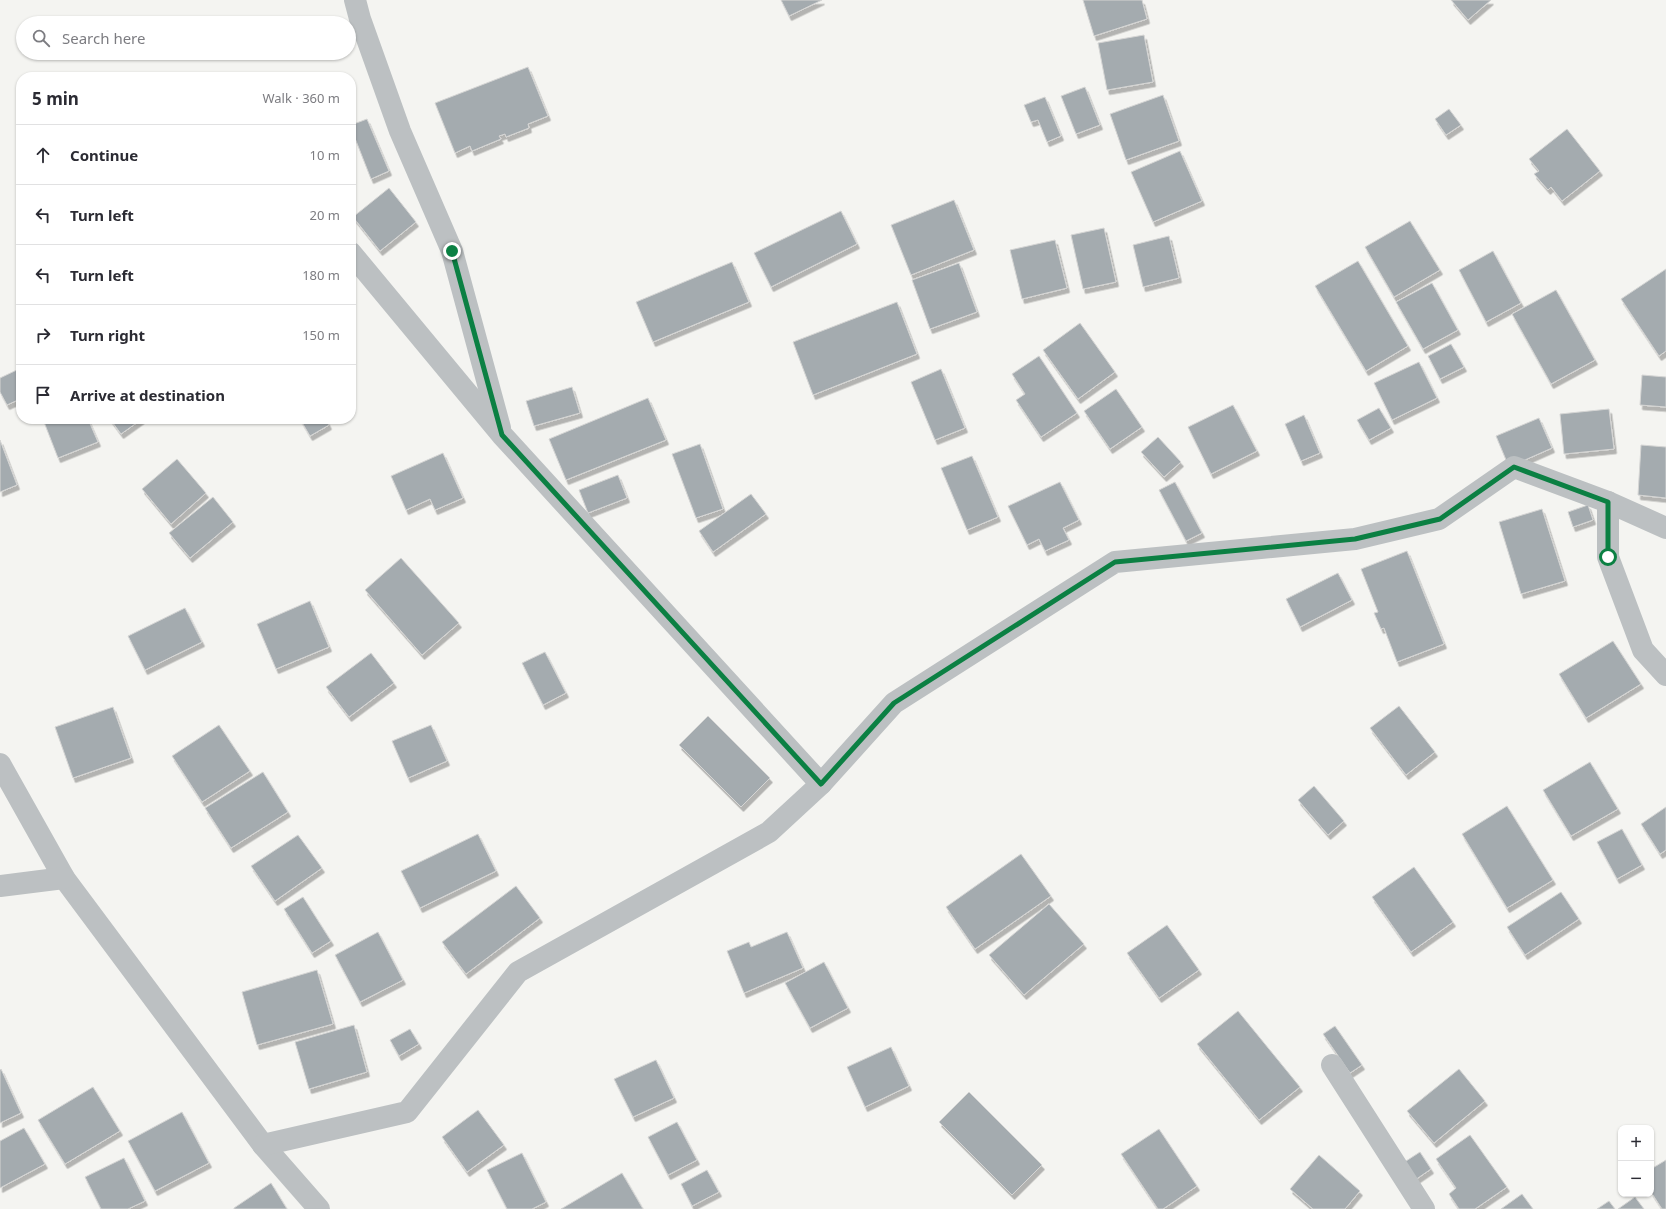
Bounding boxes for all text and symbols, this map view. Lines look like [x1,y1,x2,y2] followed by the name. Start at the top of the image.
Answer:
[16,16,356,60] search box
[30,27,52,49] icon: search
[62,28,145,48] text: Search here
[32,87,79,110] text: 5 min
[262,89,340,107] text: Walk · 360 m
[32,144,54,166] icon: ahead
[70,145,138,165] text: Continue
[310,146,340,164] text: 10 m
[32,204,54,226] icon: left
[70,205,134,225] text: Turn left
[310,206,340,224] text: 20 m
[443,242,461,260] route end
[32,264,54,286] icon: left
[70,265,134,285] text: Turn left
[302,266,340,284] text: 180 m
[32,324,54,346] icon: right
[70,325,145,345] text: Turn right
[302,326,340,344] text: 150 m
[32,384,54,406] icon: arrive
[70,385,225,405] text: Arrive at destination
[1599,548,1617,566] route start
[1618,1125,1654,1197] map controls
[1618,1125,1654,1161] button: +
[1618,1161,1654,1197] button: −

